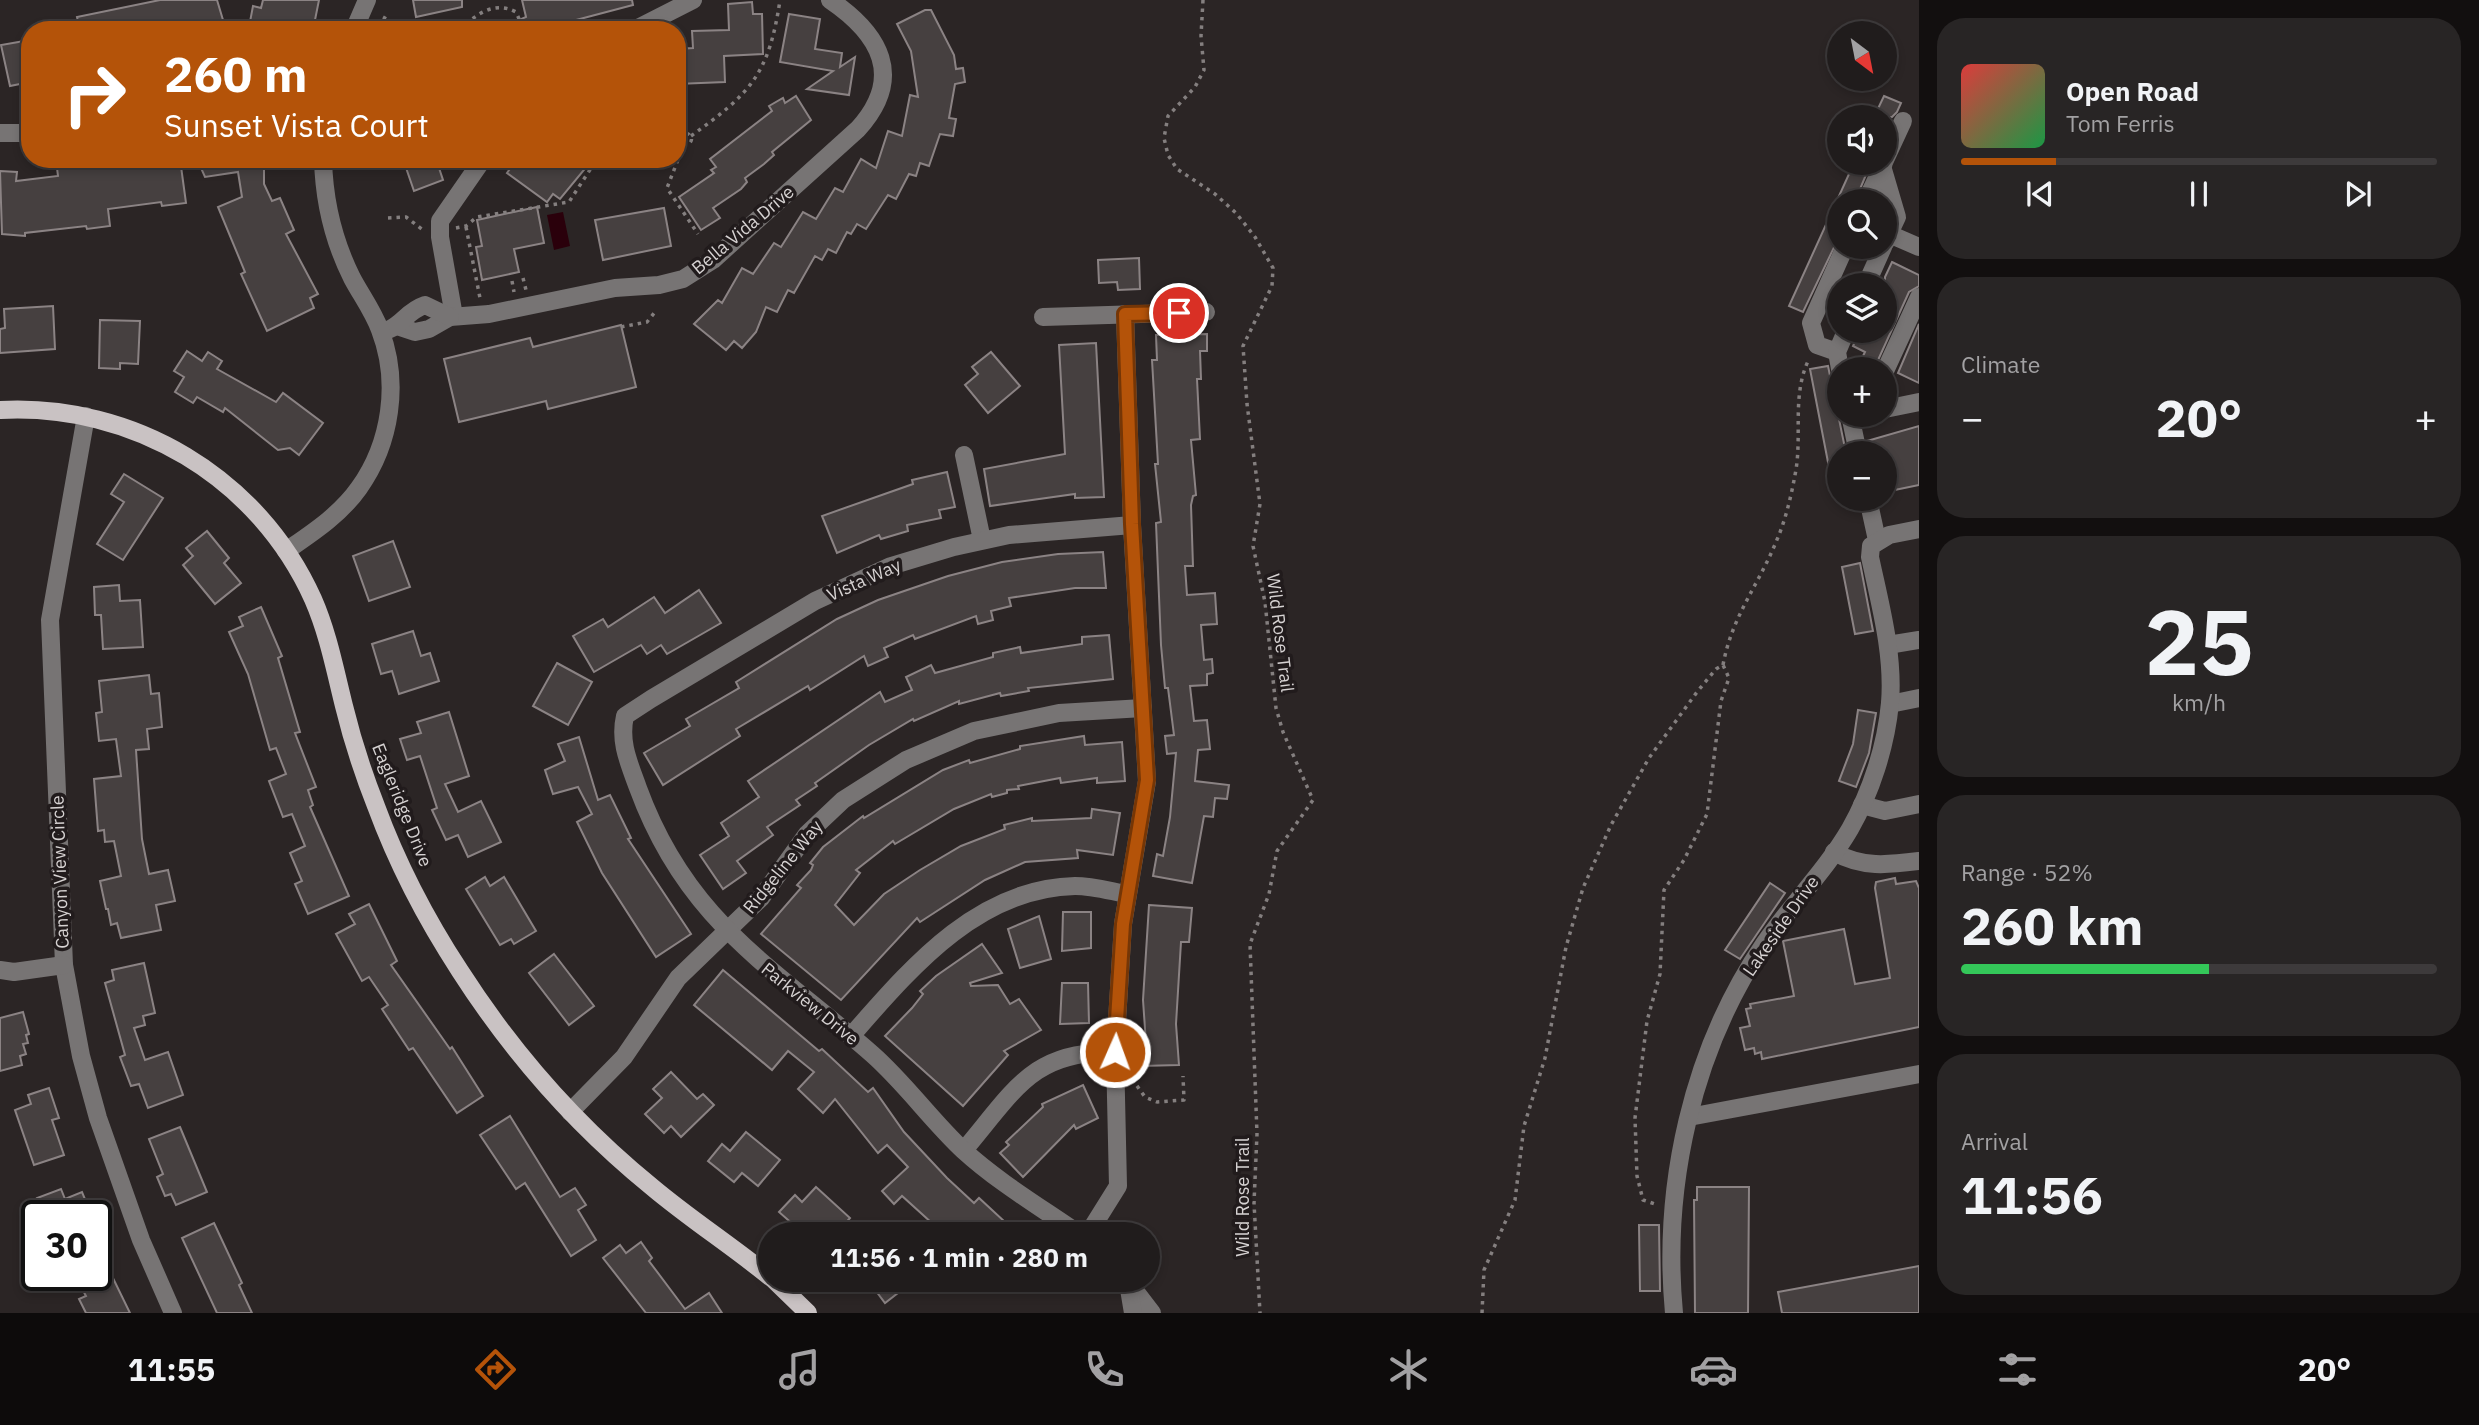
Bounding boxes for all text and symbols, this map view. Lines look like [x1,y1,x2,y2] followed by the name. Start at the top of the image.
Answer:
[1827,21,1897,91] north arrow
[1827,21,1897,511] map controls
[164,42,308,105] text: 260 m
[49,49,140,140] icon: right
[2066,74,2199,108] text: Open Road
[164,104,429,146] text: Sunset Vista Court
[1827,105,1897,175] button: sound
[2066,108,2175,138] text: Tom Ferris
[2021,175,2059,213] icon: previous
[2180,175,2218,213] icon: pause
[2339,175,2377,213] icon: next
[687,180,799,279] street label: Bella Vida Drive
[1827,189,1897,259] button: search
[1827,273,1897,343] button: layers
[1149,283,1209,343] pin
[1160,294,1198,332] icon: arrive
[1961,349,2040,379] text: Climate
[1827,357,1897,427] button: +
[2156,384,2242,451] text: 20°
[1961,393,1984,442] text: −
[2414,393,2437,442] text: +
[1827,441,1897,511] button: −
[823,553,904,606] street label: Vista Way
[1262,572,1299,694] street label: Wild Rose Trail
[2144,582,2254,700] text: 25
[2172,687,2226,717] text: km/h
[367,740,438,870] street label: Eagleridge Drive
[45,795,74,949] street label: Canyon View Circle
[738,815,827,918] street label: Ridgeline Way
[1961,857,2093,887] text: Range · 52%
[1738,871,1824,980] street label: Lakeside Drive
[1961,892,2143,959] text: 260 km
[757,957,864,1050] street label: Parkview Drive
[1078,1015,1152,1089] position arrow
[1961,1126,2028,1156] text: Arrival
[1231,1137,1254,1257] street label: Wild Rose Trail
[1961,1161,2103,1228] text: 11:56
[21,1200,112,1291] speed limit sign: 30
[830,1240,1088,1274] text: 11:56 · 1 min · 280 m
[471,1345,520,1394] icon: directions
[775,1345,824,1394] icon: music
[1080,1345,1129,1394] icon: phone
[1384,1345,1433,1394] icon: climate
[1689,1345,1738,1394] icon: car
[1993,1345,2042,1394] icon: filters
[128,1348,215,1390] text: 11:55
[2298,1348,2351,1390] text: 20°

